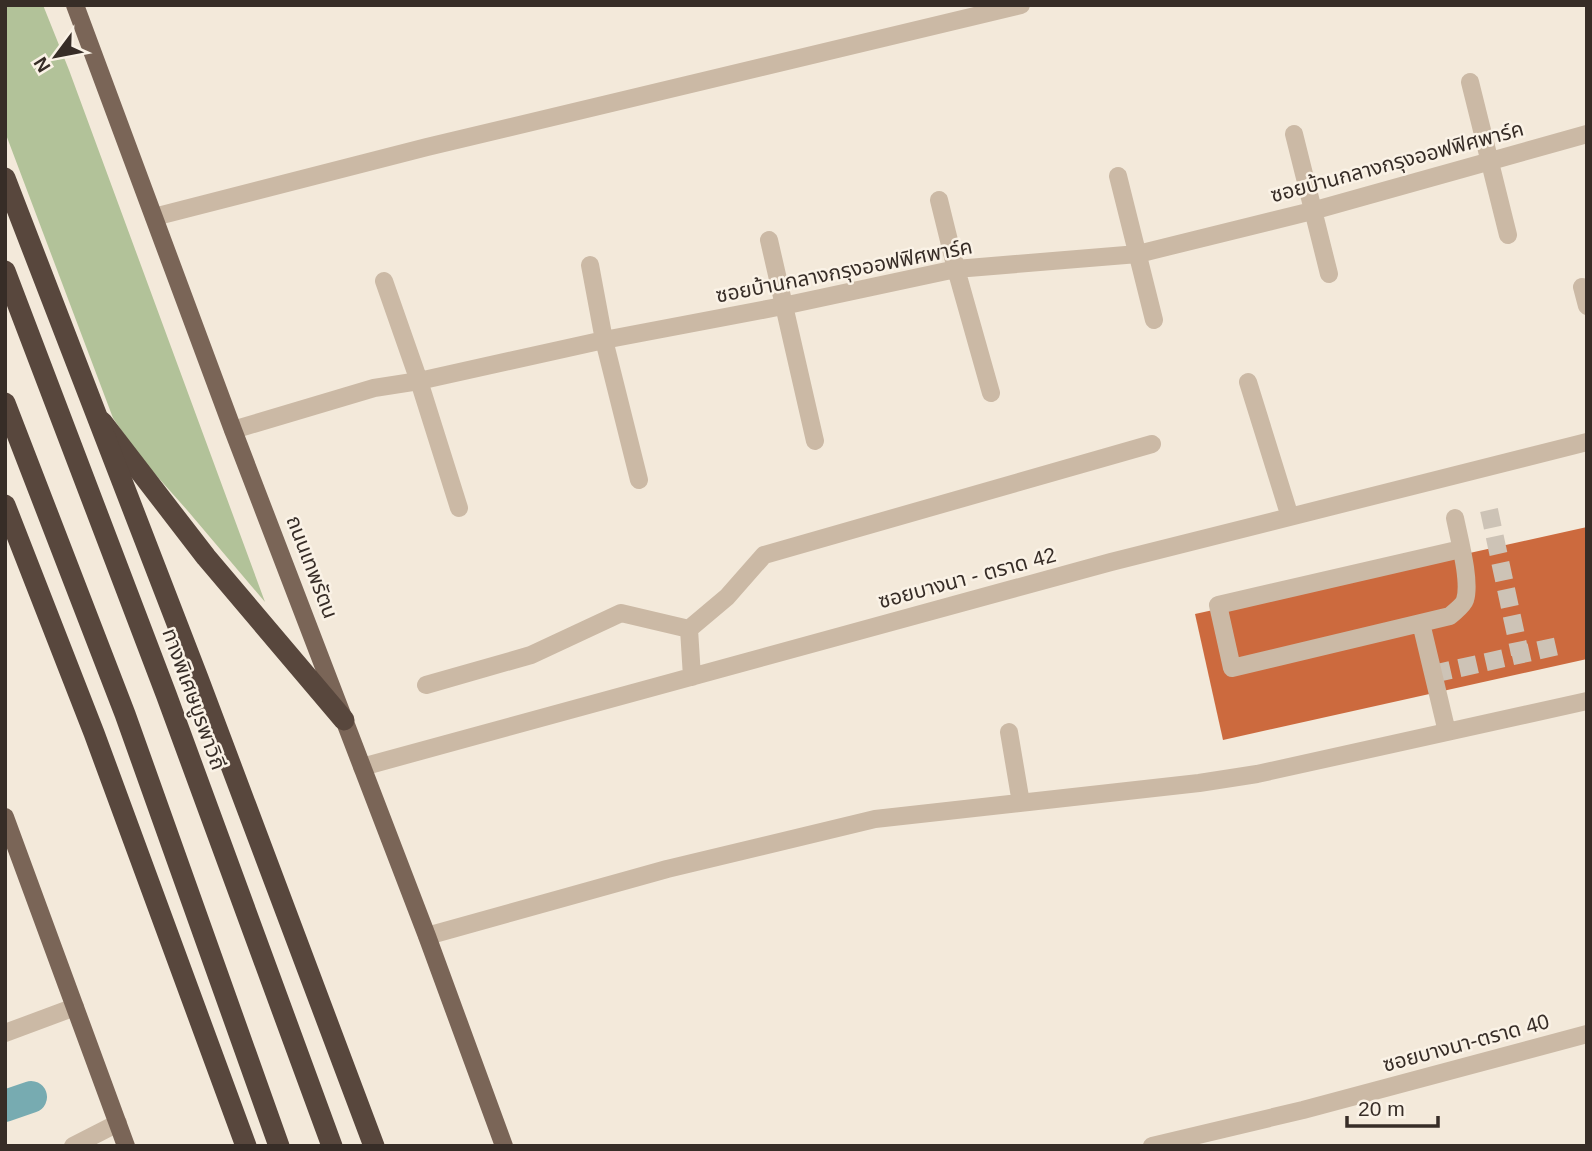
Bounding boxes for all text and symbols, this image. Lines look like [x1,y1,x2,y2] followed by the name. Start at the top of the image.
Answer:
[21,21,91,91] north arrow
[29,53,55,76] text: N
[1268,117,1526,208] street label: ซอยบ้านกลางกรุงออฟฟิศพาร์ค
[714,234,975,309] street label: ซอยบ้านกลางกรุงออฟฟิศพาร์ค
[282,512,343,622] street label: ถนนเทพรัตน
[876,543,1058,612] street label: ซอยบางนา - ตราด 42
[156,625,231,773] street label: ทางพิเศษบูรพาวิถี
[1380,1009,1552,1076] street label: ซอยบางนา-ตราด 40
[1347,1084,1438,1128] scale bar
[1358,1097,1405,1120] text: 20 m

